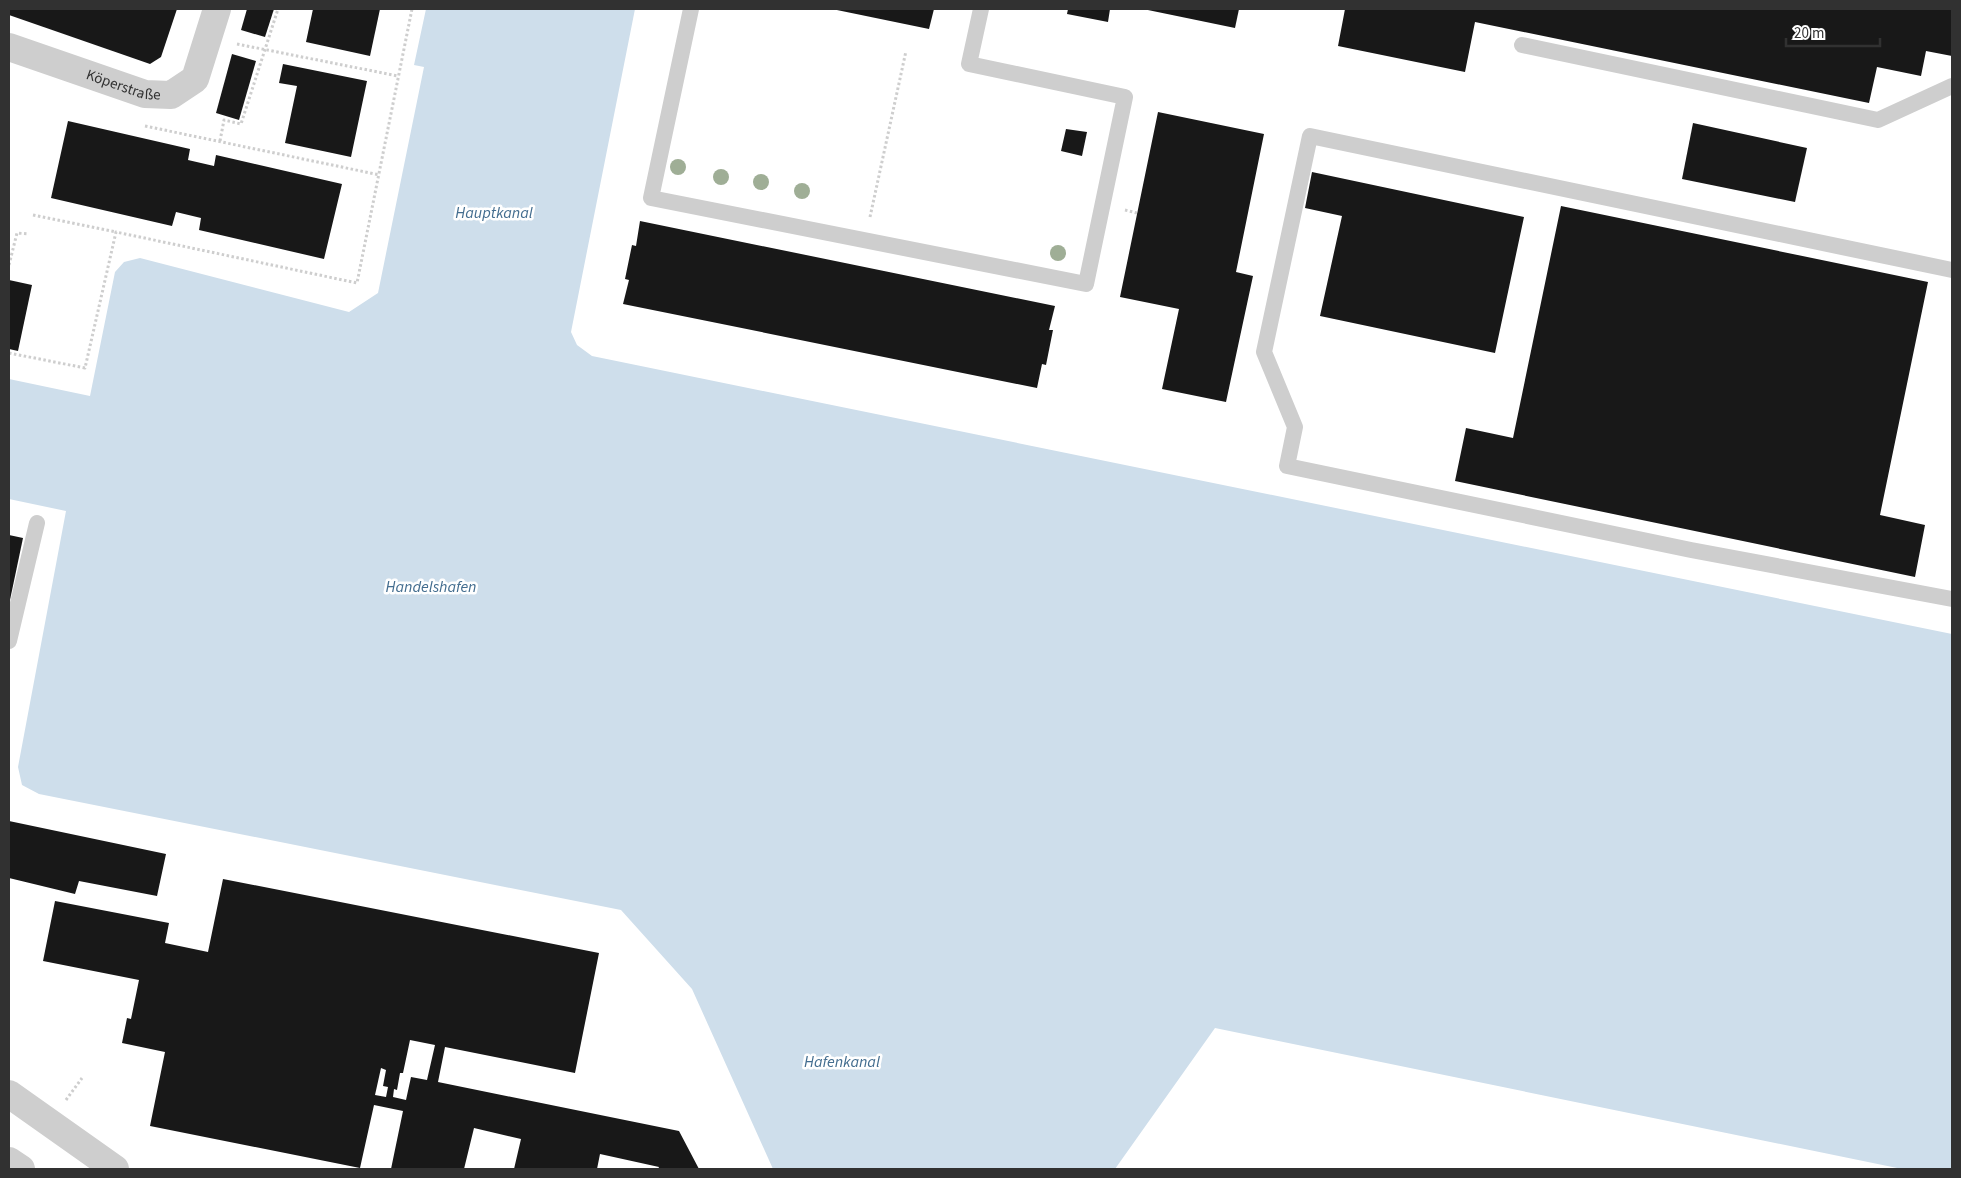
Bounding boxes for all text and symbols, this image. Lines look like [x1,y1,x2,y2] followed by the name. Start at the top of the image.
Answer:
[1786,15,1880,47] scale bar
[1794,23,1824,44] text: 20 m
[83,64,161,105] street label: Köperstraße
[455,202,533,224] water label: Hauptkanal
[386,576,476,598] water label: Handelshafen
[804,1051,880,1073] water label: Hafenkanal

